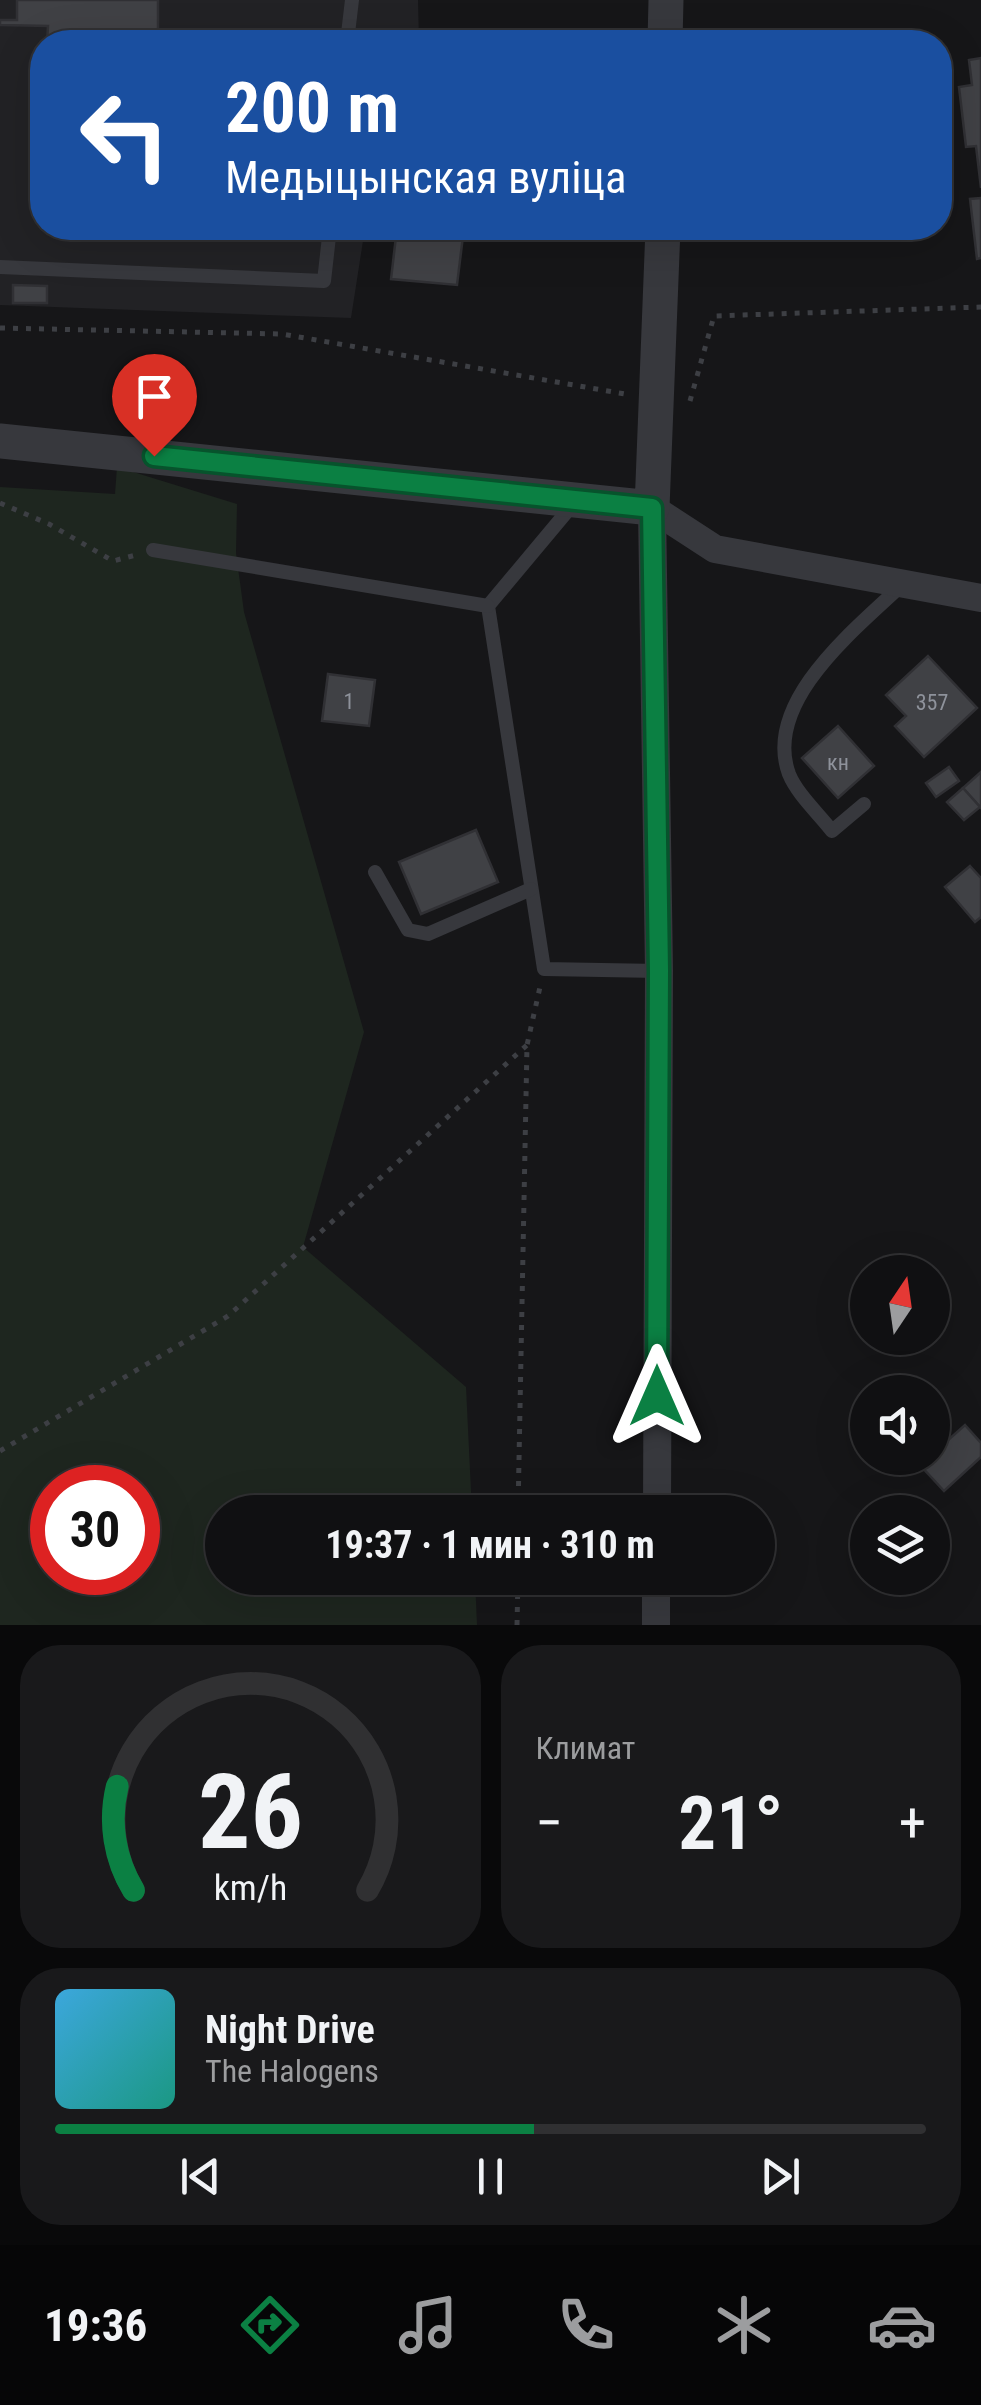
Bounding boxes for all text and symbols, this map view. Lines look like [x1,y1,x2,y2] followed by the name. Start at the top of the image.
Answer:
[225,67,399,149] text: 200 m
[60,70,190,200] icon: left
[225,151,627,204] text: Медыцынская вуліца
[112,354,197,457] pin
[127,369,182,424] icon: arrive
[344,689,354,714] house number: 1
[916,690,948,715] house number: 357
[827,750,849,775] house number: кн
[850,1255,950,1355] north arrow
[850,1255,950,1595] map controls
[605,1344,709,1448] position arrow
[850,1375,950,1475] button: sound
[30,1465,160,1595] speed limit sign: 30
[850,1495,950,1595] button: layers
[325,1523,655,1567] text: 19:37 · 1 мин · 310 m
[536,1729,635,1767] text: Климат
[198,1752,303,1873] text: 26
[678,1779,783,1867] text: 21°
[536,1791,563,1855] text: −
[899,1791,926,1855] text: +
[213,1867,287,1909] text: km/h
[205,2008,375,2052] text: Night Drive
[205,2052,379,2090] text: The Halogens
[173,2149,228,2204] icon: previous
[463,2149,518,2204] icon: pause
[753,2149,808,2204] icon: next
[235,2290,305,2360] icon: directions
[393,2290,463,2360] icon: music
[551,2290,621,2360] icon: phone
[709,2290,779,2360] icon: climate
[867,2290,937,2360] icon: car
[44,2299,147,2352] text: 19:36

